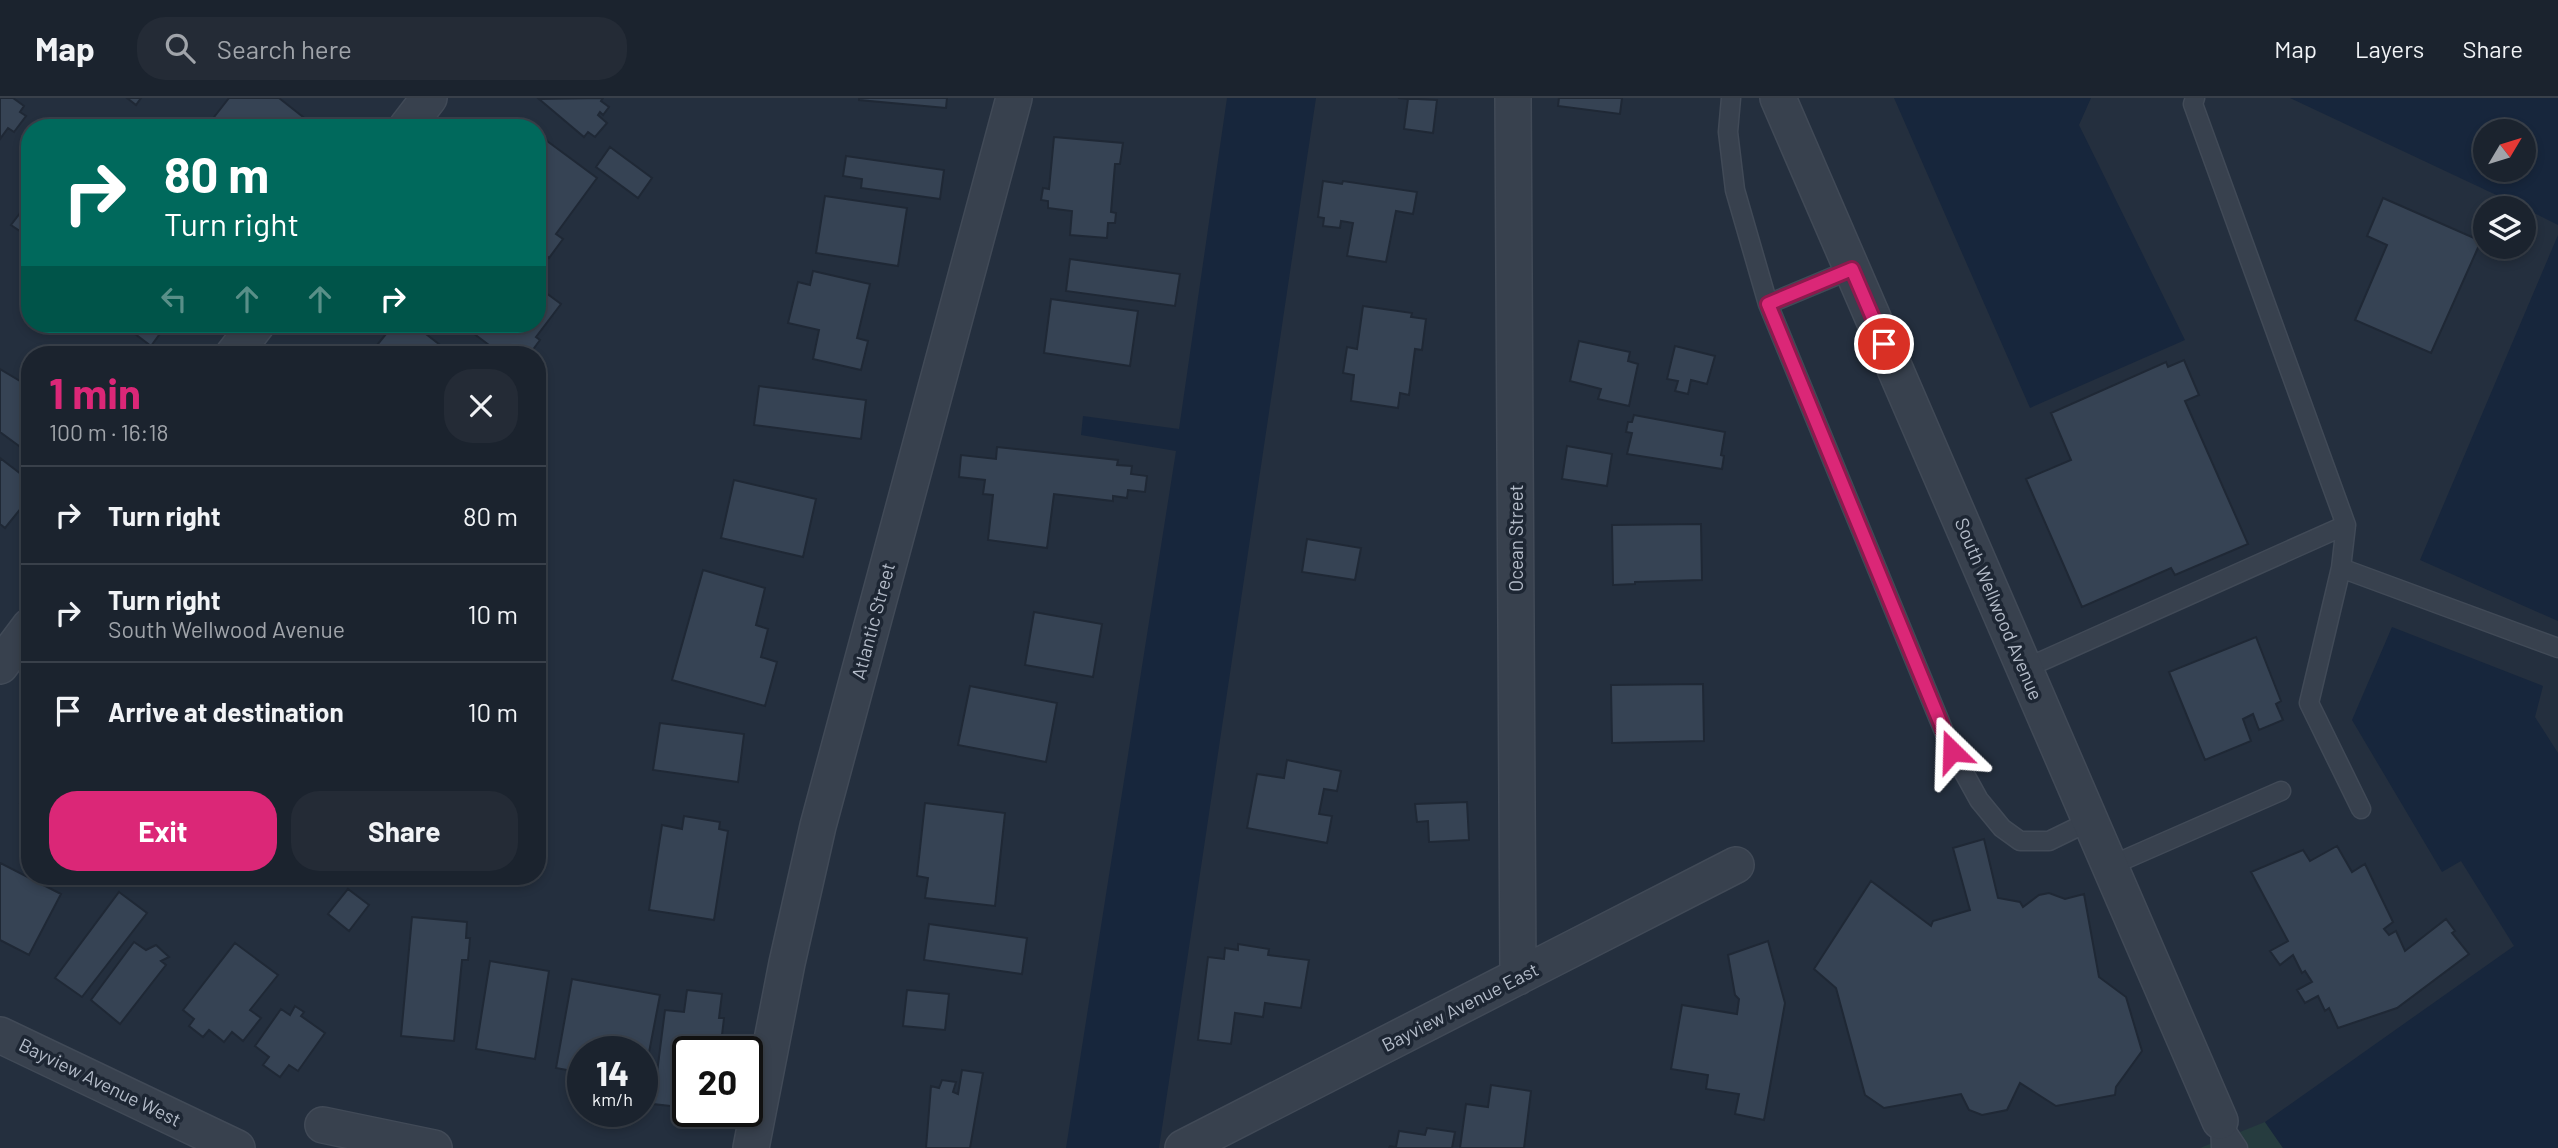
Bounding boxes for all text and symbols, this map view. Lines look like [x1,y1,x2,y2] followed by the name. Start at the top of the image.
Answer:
[137,17,627,80] search box
[35,28,95,68] text: Map
[161,29,199,67] icon: search
[217,33,352,64] text: Search here
[2274,34,2317,63] text: Map
[2355,34,2424,63] text: Layers
[2462,34,2523,63] text: Share
[2473,119,2536,182] north arrow
[2473,119,2536,259] map controls
[164,144,269,203] text: 80 m
[49,147,140,238] icon: right
[2473,196,2536,259] button: layers
[164,204,299,242] text: Turn right
[155,280,193,318] icon: left
[228,280,266,318] icon: ahead
[301,280,339,318] icon: ahead
[374,280,412,318] icon: right
[1854,314,1914,374] pin
[1865,325,1903,363] icon: arrive
[49,367,141,417] text: 1 min
[444,369,518,443] button: close
[49,418,168,446] text: 100 m · 16:18
[1504,484,1527,592] street label: Ocean Street
[49,496,87,534] icon: right
[108,500,221,531] text: Turn right
[463,500,518,531] text: 80 m
[1951,514,2048,703] street label: South Wellwood Avenue
[846,560,899,682] street label: Atlantic Street
[108,584,221,615] text: Turn right
[49,594,87,632] icon: right
[468,598,518,629] text: 10 m
[108,615,345,643] text: South Wellwood Avenue
[49,692,87,730] icon: arrive
[108,696,344,727] text: Arrive at destination
[468,696,518,727] text: 10 m
[1915,714,1989,788] position arrow
[49,791,277,871] button: Exit
[291,791,518,871] button: Share
[1378,957,1542,1056] street label: Bayview Avenue East
[15,1032,185,1131] street label: Bayview Avenue West
[672,1036,763,1127] speed limit sign: 20
[596,1051,629,1093] text: 14
[592,1088,633,1110] text: km/h

